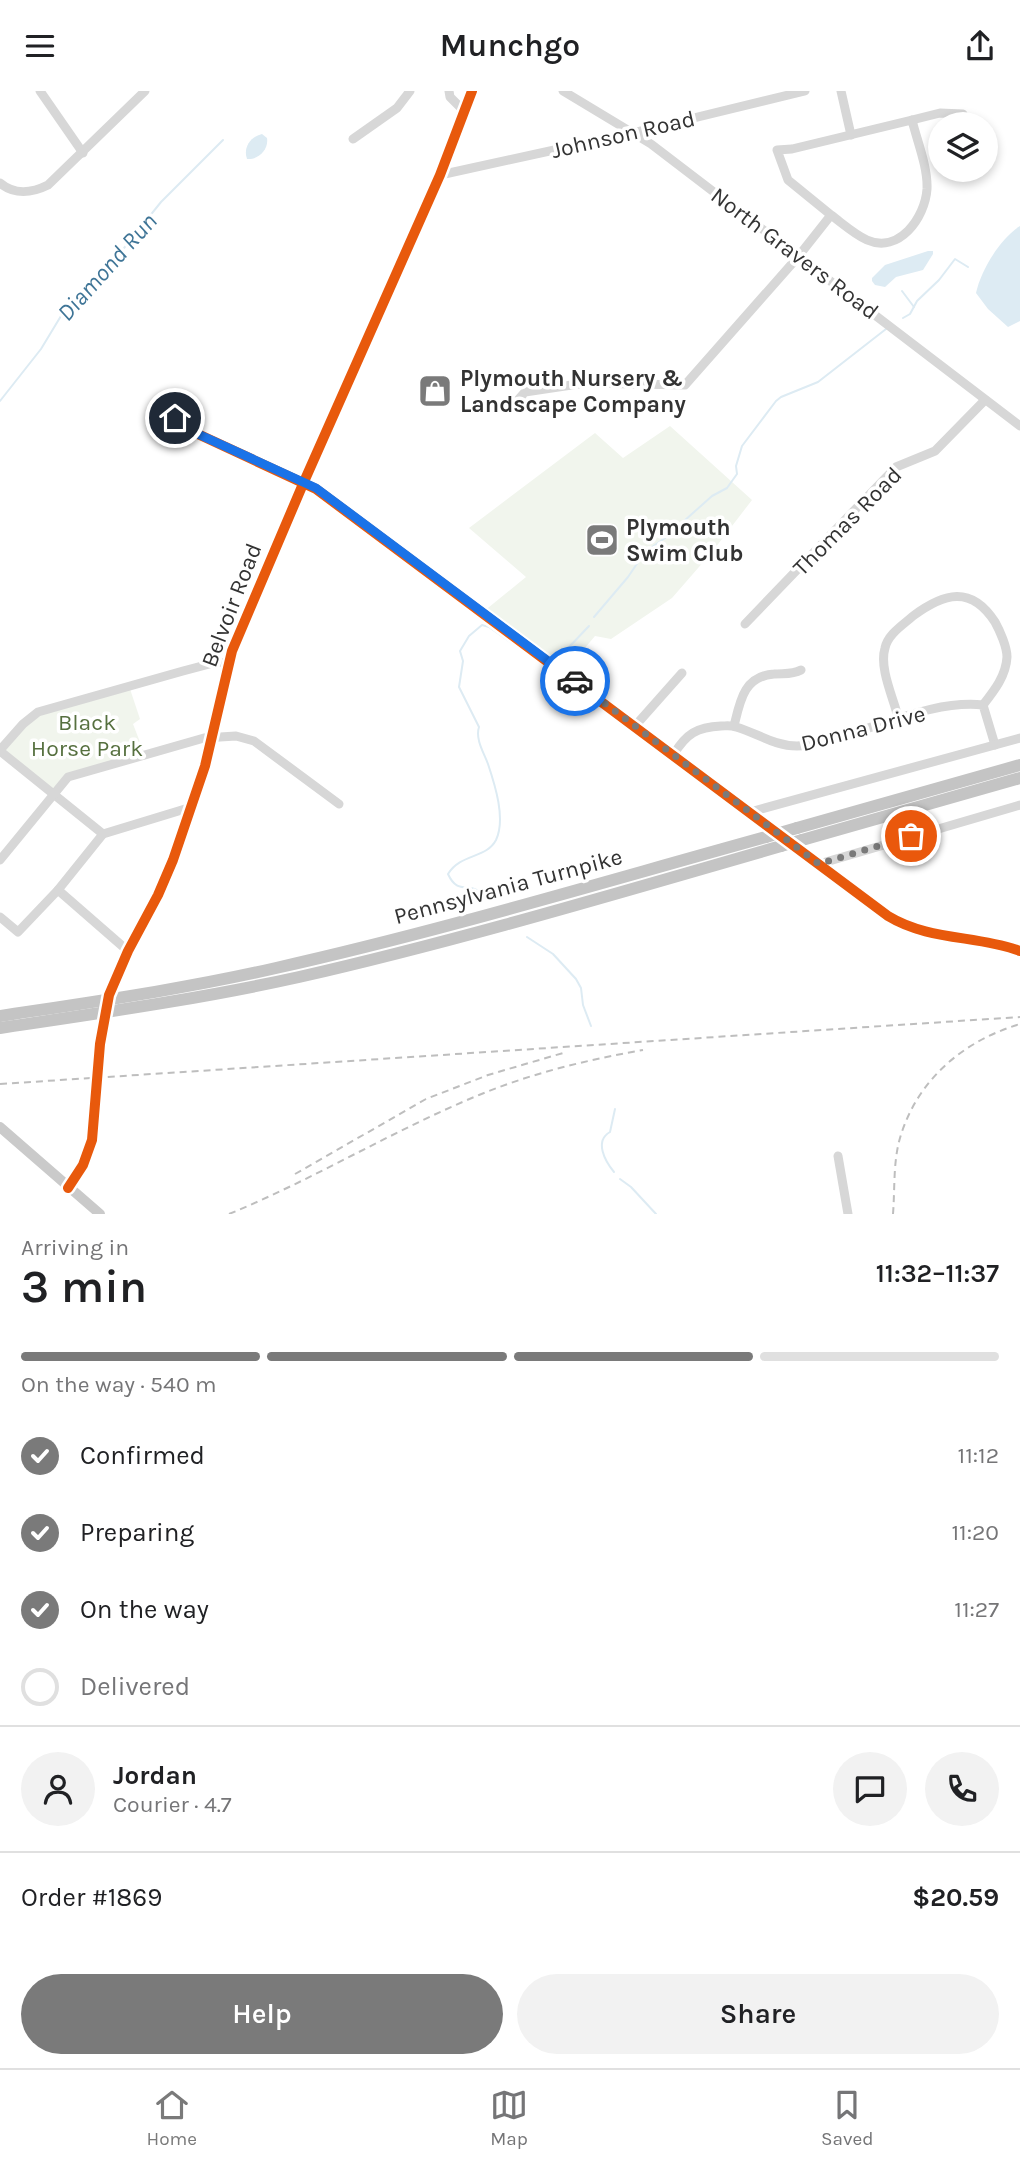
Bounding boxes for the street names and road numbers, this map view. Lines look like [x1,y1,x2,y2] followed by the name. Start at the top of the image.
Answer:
[549,105,698,164] street label: Johnson Road
[706,182,884,325] street label: North Gravers Road
[787,461,907,581] street label: Thomas Road
[196,540,267,671] street label: Belvoir Road
[798,700,928,757] street label: Donna Drive
[391,843,625,930] street label: Pennsylvania Turnpike

